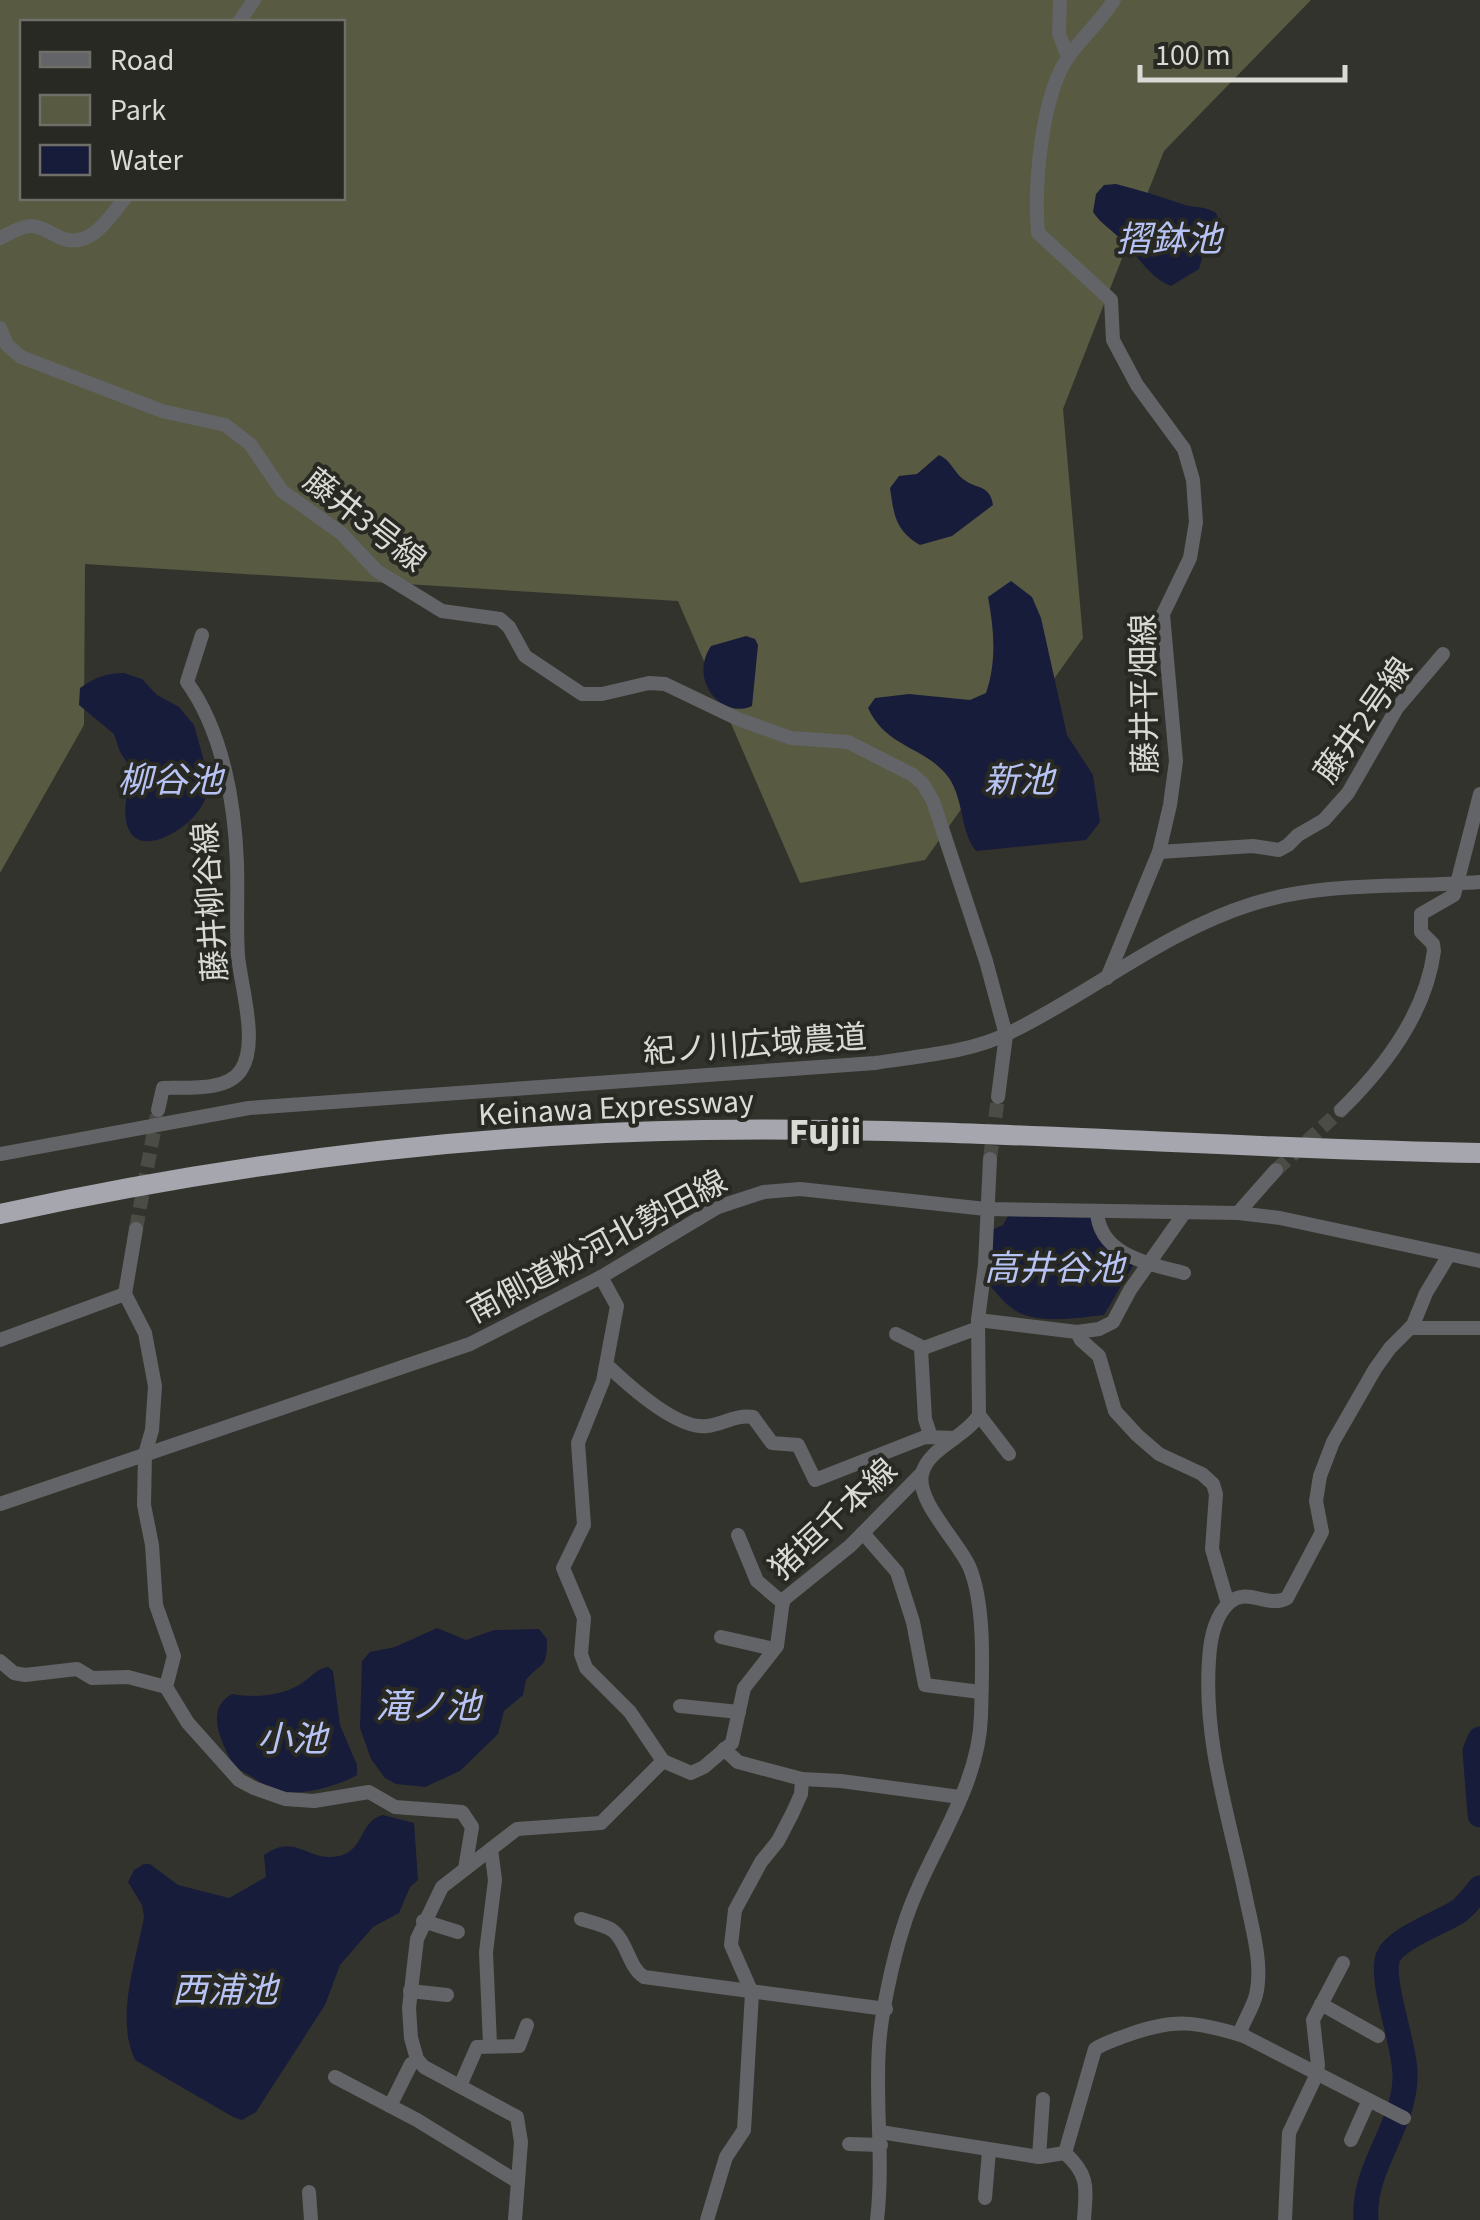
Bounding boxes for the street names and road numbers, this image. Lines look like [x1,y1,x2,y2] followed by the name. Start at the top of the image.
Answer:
[294,458,435,583] street label: 藤井3号線
[1121,614,1169,774] street label: 藤井平畑線
[1304,648,1424,793] street label: 藤井2号線
[182,821,240,983] street label: 藤井柳谷線
[642,1014,868,1076] street label: 紀ノ川広域農道
[477,1078,755,1138] street label: Keinawa Expressway
[460,1159,735,1335] street label: 南側道粉河北勢田線
[759,1448,908,1591] street label: 猪垣千本線

